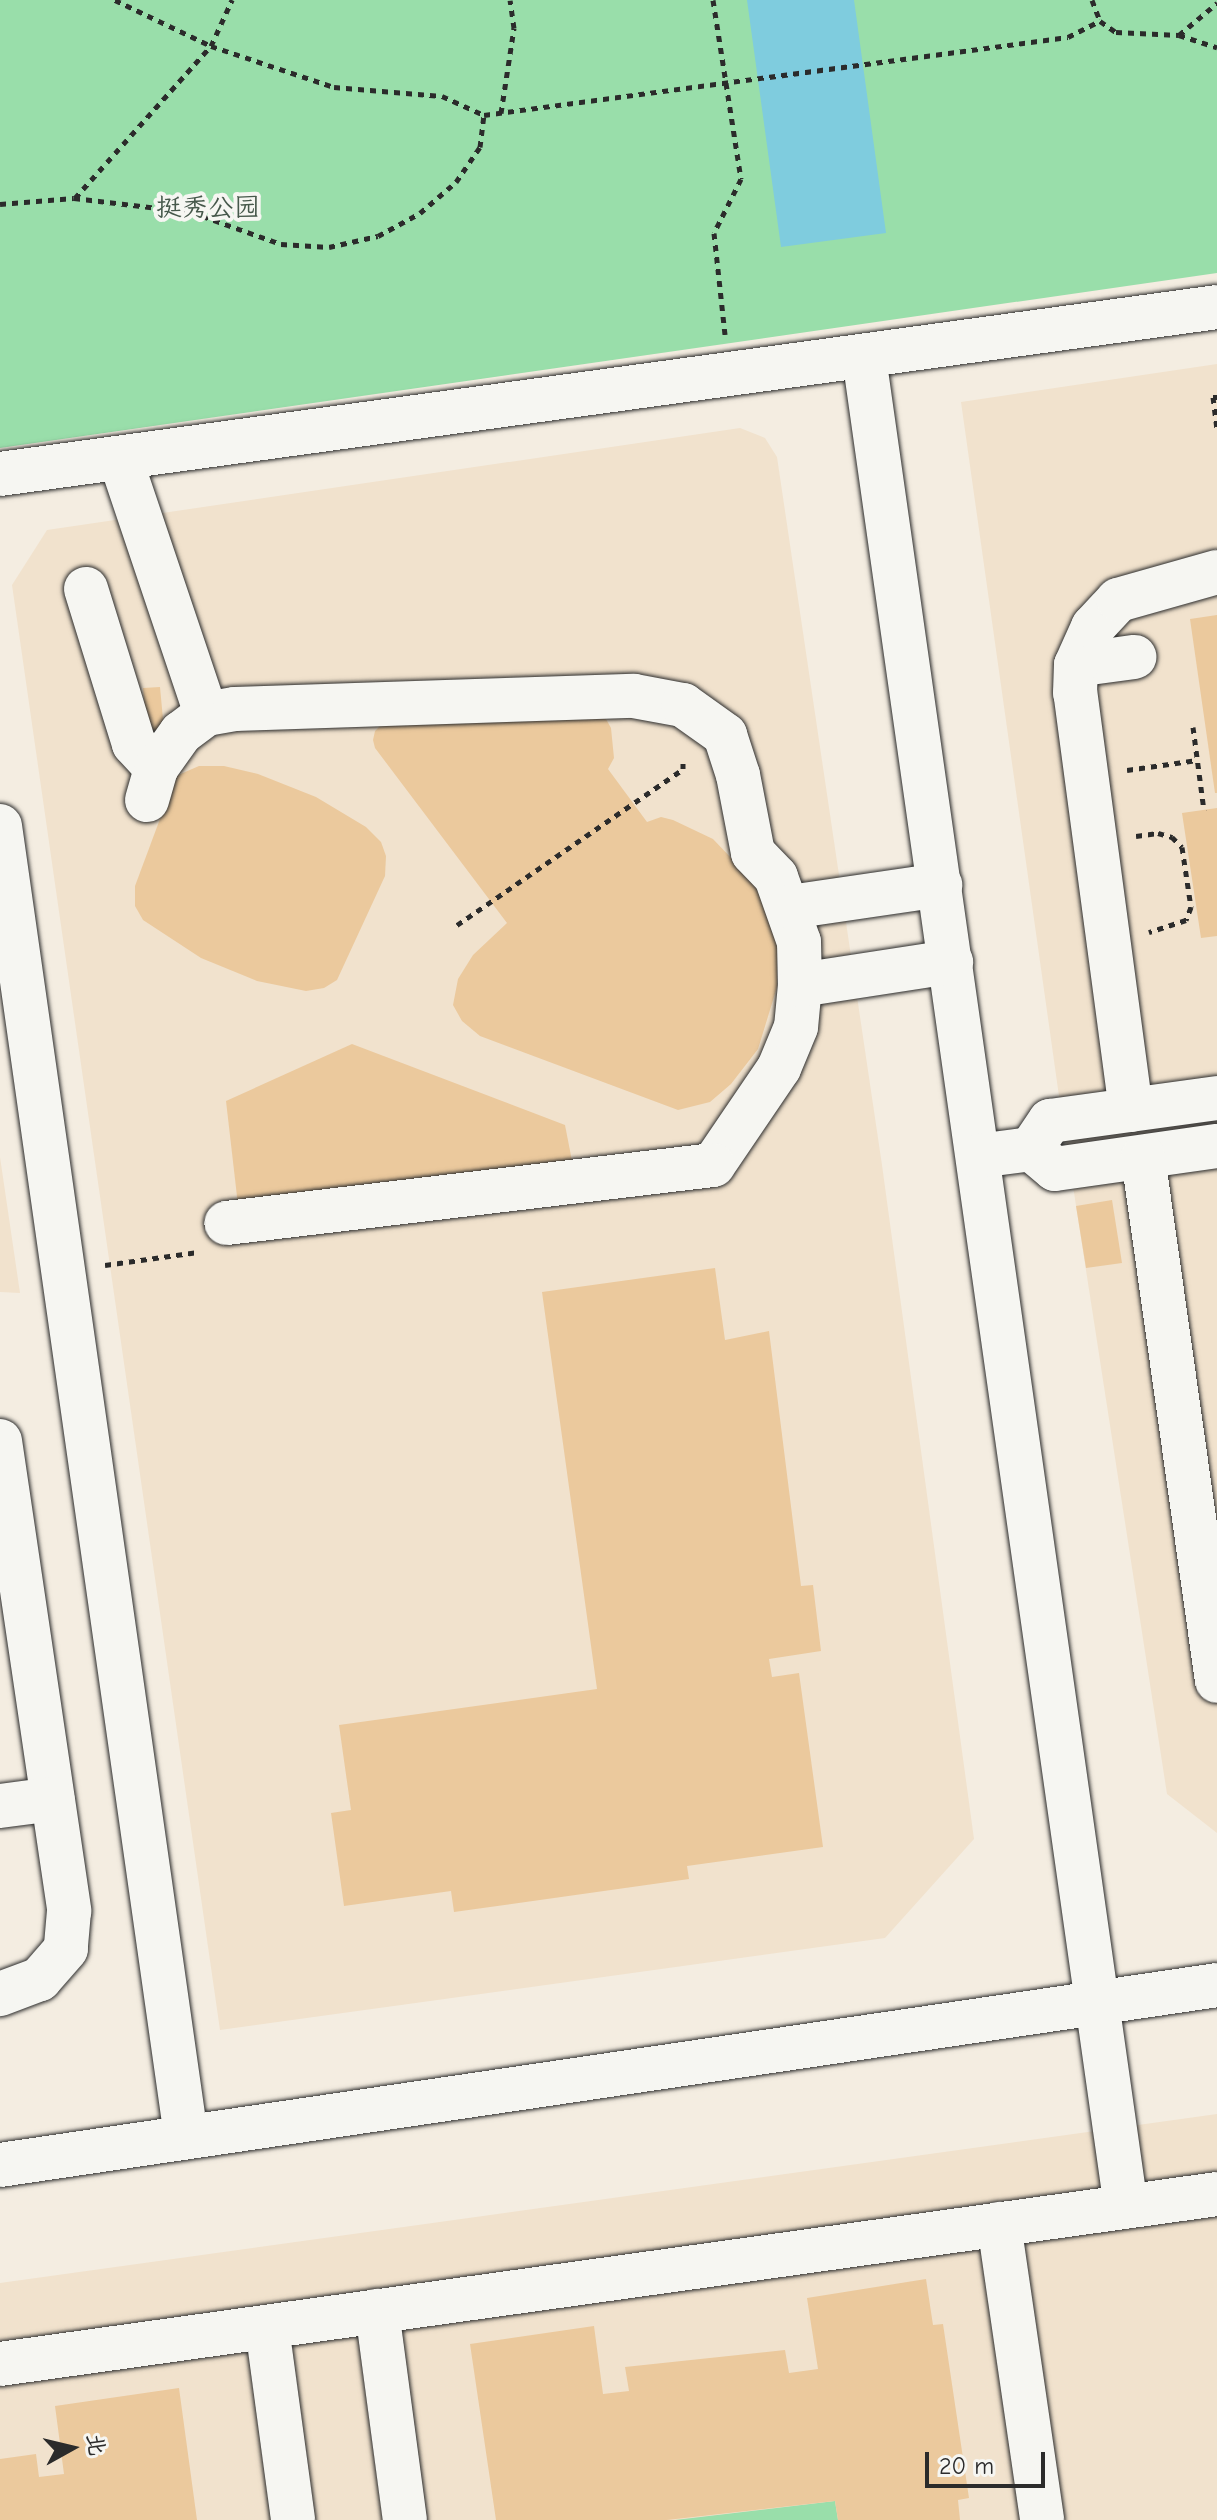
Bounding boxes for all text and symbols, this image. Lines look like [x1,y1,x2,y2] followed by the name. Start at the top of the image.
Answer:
[156,193,260,225] park label: 挺秀公园
[32,2408,112,2488] north arrow
[81,2432,110,2457] text: 北
[929,2436,1049,2486] scale bar
[939,2452,994,2480] text: 20 m

